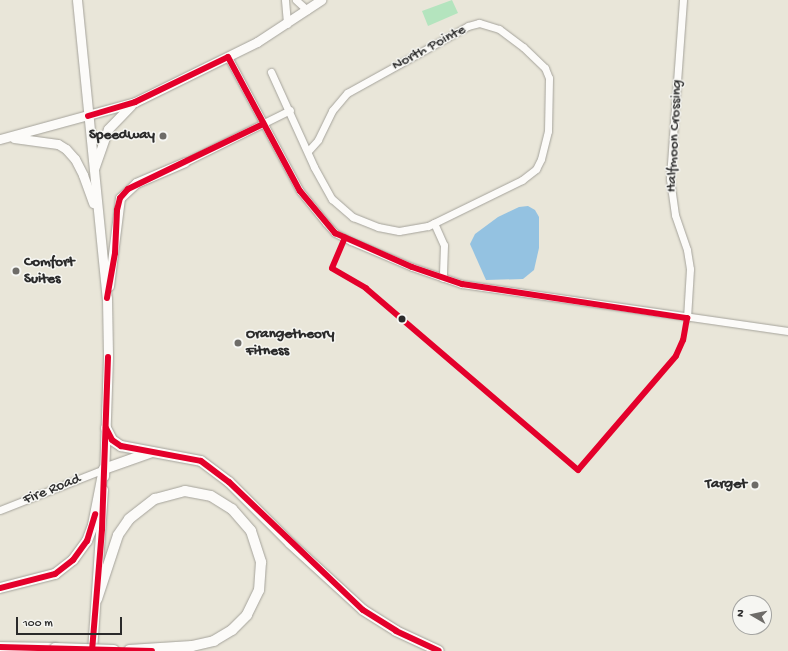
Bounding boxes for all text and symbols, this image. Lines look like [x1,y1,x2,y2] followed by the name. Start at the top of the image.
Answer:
[389,21,469,75] street label: North Pointe
[663,79,687,193] street label: Halfmoon Crossing
[89,127,155,145] place label: Speedway
[158,131,168,141] marker: Speedway
[24,253,74,288] place label: Comfort Suites
[11,266,21,276] marker: Comfort Suites
[397,314,407,324] unlabelled marker
[246,325,334,360] place label: Orangetheory Fitness
[233,338,243,348] marker: Orangetheory Fitness
[21,470,83,510] street label: Fire Road
[705,476,747,494] place label: Target
[750,480,760,490] marker: Target
[732,595,772,635] north arrow
[18,609,124,635] scale bar
[735,609,748,618] text: N
[23,617,53,631] text: 100 m

